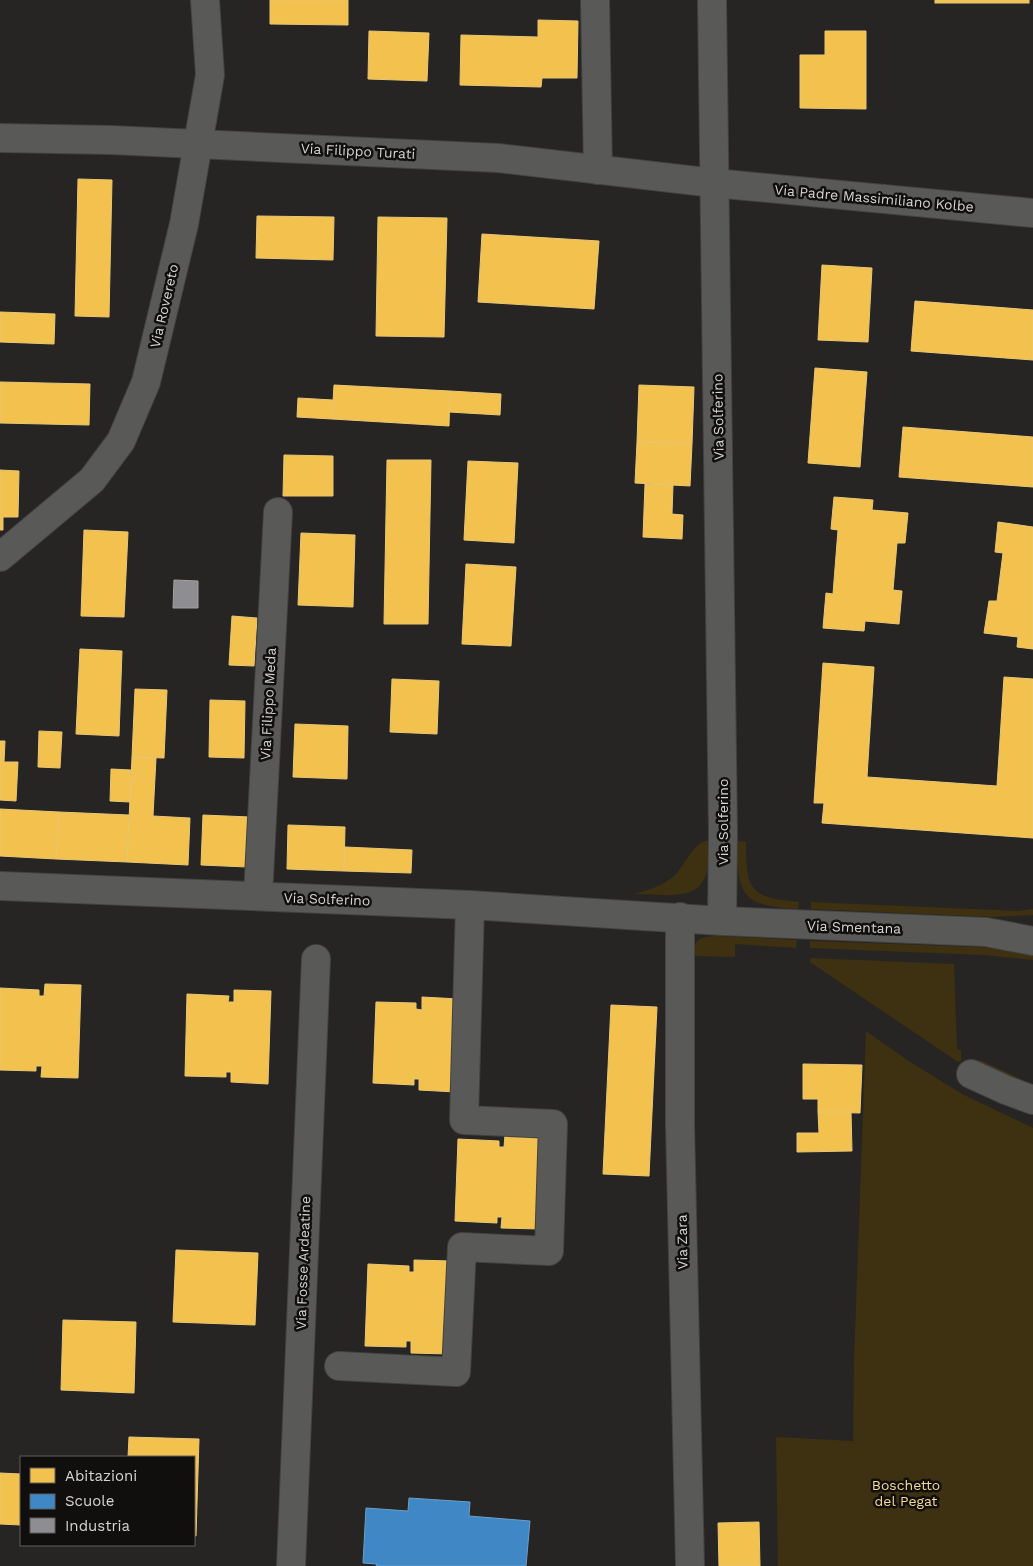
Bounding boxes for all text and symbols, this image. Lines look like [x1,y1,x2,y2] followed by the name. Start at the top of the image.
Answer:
[300,140,416,162] street label: Via Filippo Turati
[774,181,974,215] street label: Via Padre Massimiliano Kolbe
[147,262,181,350] street label: Via Rovereto
[709,374,727,460] street label: Via Solferino
[257,647,279,761] street label: Via Filippo Meda
[715,779,731,865] street label: Via Solferino
[283,889,371,909] street label: Via Solferino
[807,917,902,937] street label: Via Smentana
[293,1196,313,1330] street label: Via Fosse Ardeatine
[674,1214,690,1270] street label: Via Zara
[20,1456,195,1546] legend
[65,1467,137,1485] text: Abitazioni
[872,1477,940,1509] park label: Boschetto del Pegat
[65,1492,115,1510] text: Scuole
[65,1517,131,1535] text: Industria

